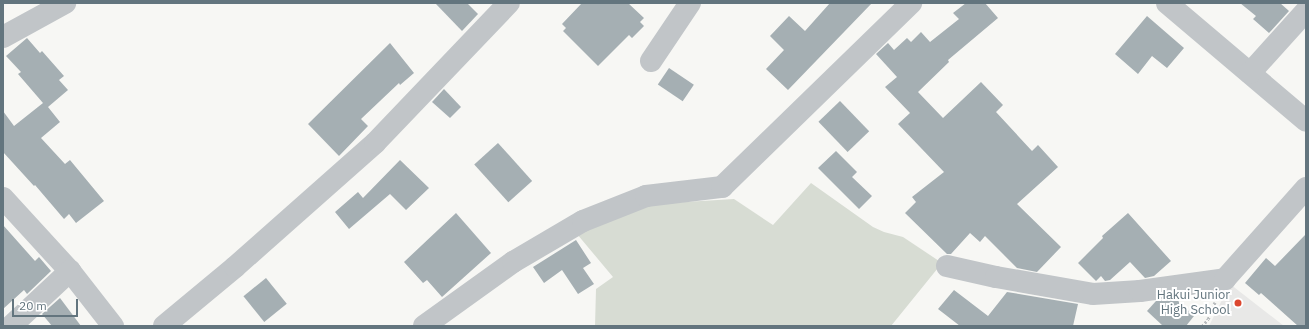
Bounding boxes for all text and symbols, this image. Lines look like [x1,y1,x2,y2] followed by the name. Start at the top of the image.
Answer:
[1157,288,1230,319] place label: Hakui Junior High School
[14,291,80,317] scale bar
[19,298,47,313] text: 20 m
[1233,298,1243,308] marker: Hakui Junior High School

